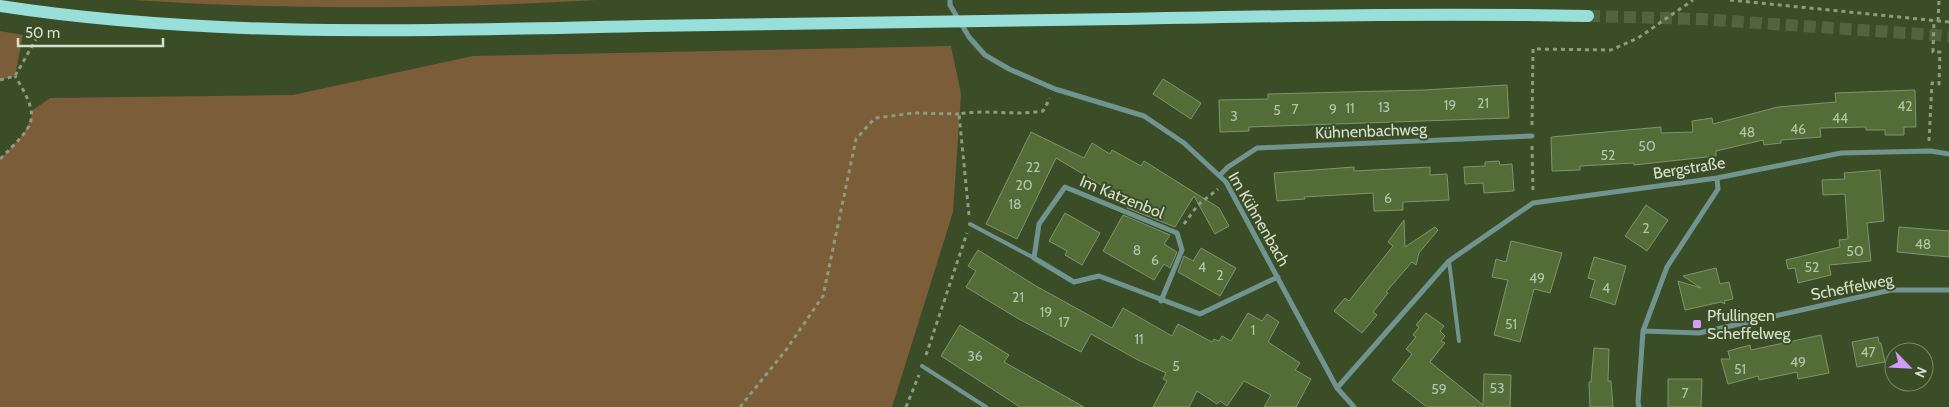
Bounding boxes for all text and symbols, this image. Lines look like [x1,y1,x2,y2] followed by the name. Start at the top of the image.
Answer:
[18,15,162,47] scale bar
[25,24,60,42] text: 50 m
[1477,94,1489,112] house number: 21
[1444,96,1456,114] house number: 19
[1897,97,1913,115] house number: 42
[1378,98,1390,116] house number: 13
[1345,99,1355,117] house number: 11
[1291,100,1299,118] house number: 7
[1329,100,1337,118] house number: 9
[1273,101,1281,119] house number: 5
[1230,107,1238,125] house number: 3
[1832,109,1848,127] house number: 44
[1315,120,1428,142] street label: Kühnenbachweg
[1790,120,1806,138] house number: 46
[1739,123,1755,141] house number: 48
[1638,137,1656,155] house number: 50
[1601,146,1615,164] house number: 52
[1652,153,1726,183] street label: Bergstraße
[1026,158,1040,176] house number: 22
[1224,168,1294,270] street label: Im Kühnenbach
[1077,171,1167,223] street label: Im Katzenbol
[1015,176,1033,194] house number: 20
[1384,189,1392,207] house number: 6
[1008,195,1022,213] house number: 18
[1642,219,1650,237] house number: 2
[1915,235,1931,253] house number: 48
[1133,241,1141,259] house number: 8
[1846,242,1864,260] house number: 50
[1151,251,1159,269] house number: 6
[1198,258,1206,276] house number: 4
[1805,258,1819,276] house number: 52
[1216,266,1224,284] house number: 2
[1529,269,1545,287] house number: 49
[1809,270,1896,304] street label: Scheffelweg
[1602,279,1610,297] house number: 4
[1012,288,1024,306] house number: 21
[1040,303,1052,321] house number: 19
[1707,306,1792,343] place label: Pfullingen Scheffelweg
[1058,313,1070,331] house number: 17
[1505,315,1517,333] house number: 51
[1691,318,1703,330] marker: Pfullingen Scheffelweg
[1251,321,1255,339] house number: 1
[1134,330,1144,348] house number: 11
[1884,342,1934,392] north arrow
[1860,343,1876,361] house number: 47
[967,347,983,365] house number: 36
[1790,353,1806,371] house number: 49
[1172,357,1180,375] house number: 5
[1734,360,1746,378] house number: 51
[1911,364,1931,380] text: N
[1489,379,1505,397] house number: 53
[1431,380,1447,398] house number: 59
[1681,384,1689,402] house number: 7

